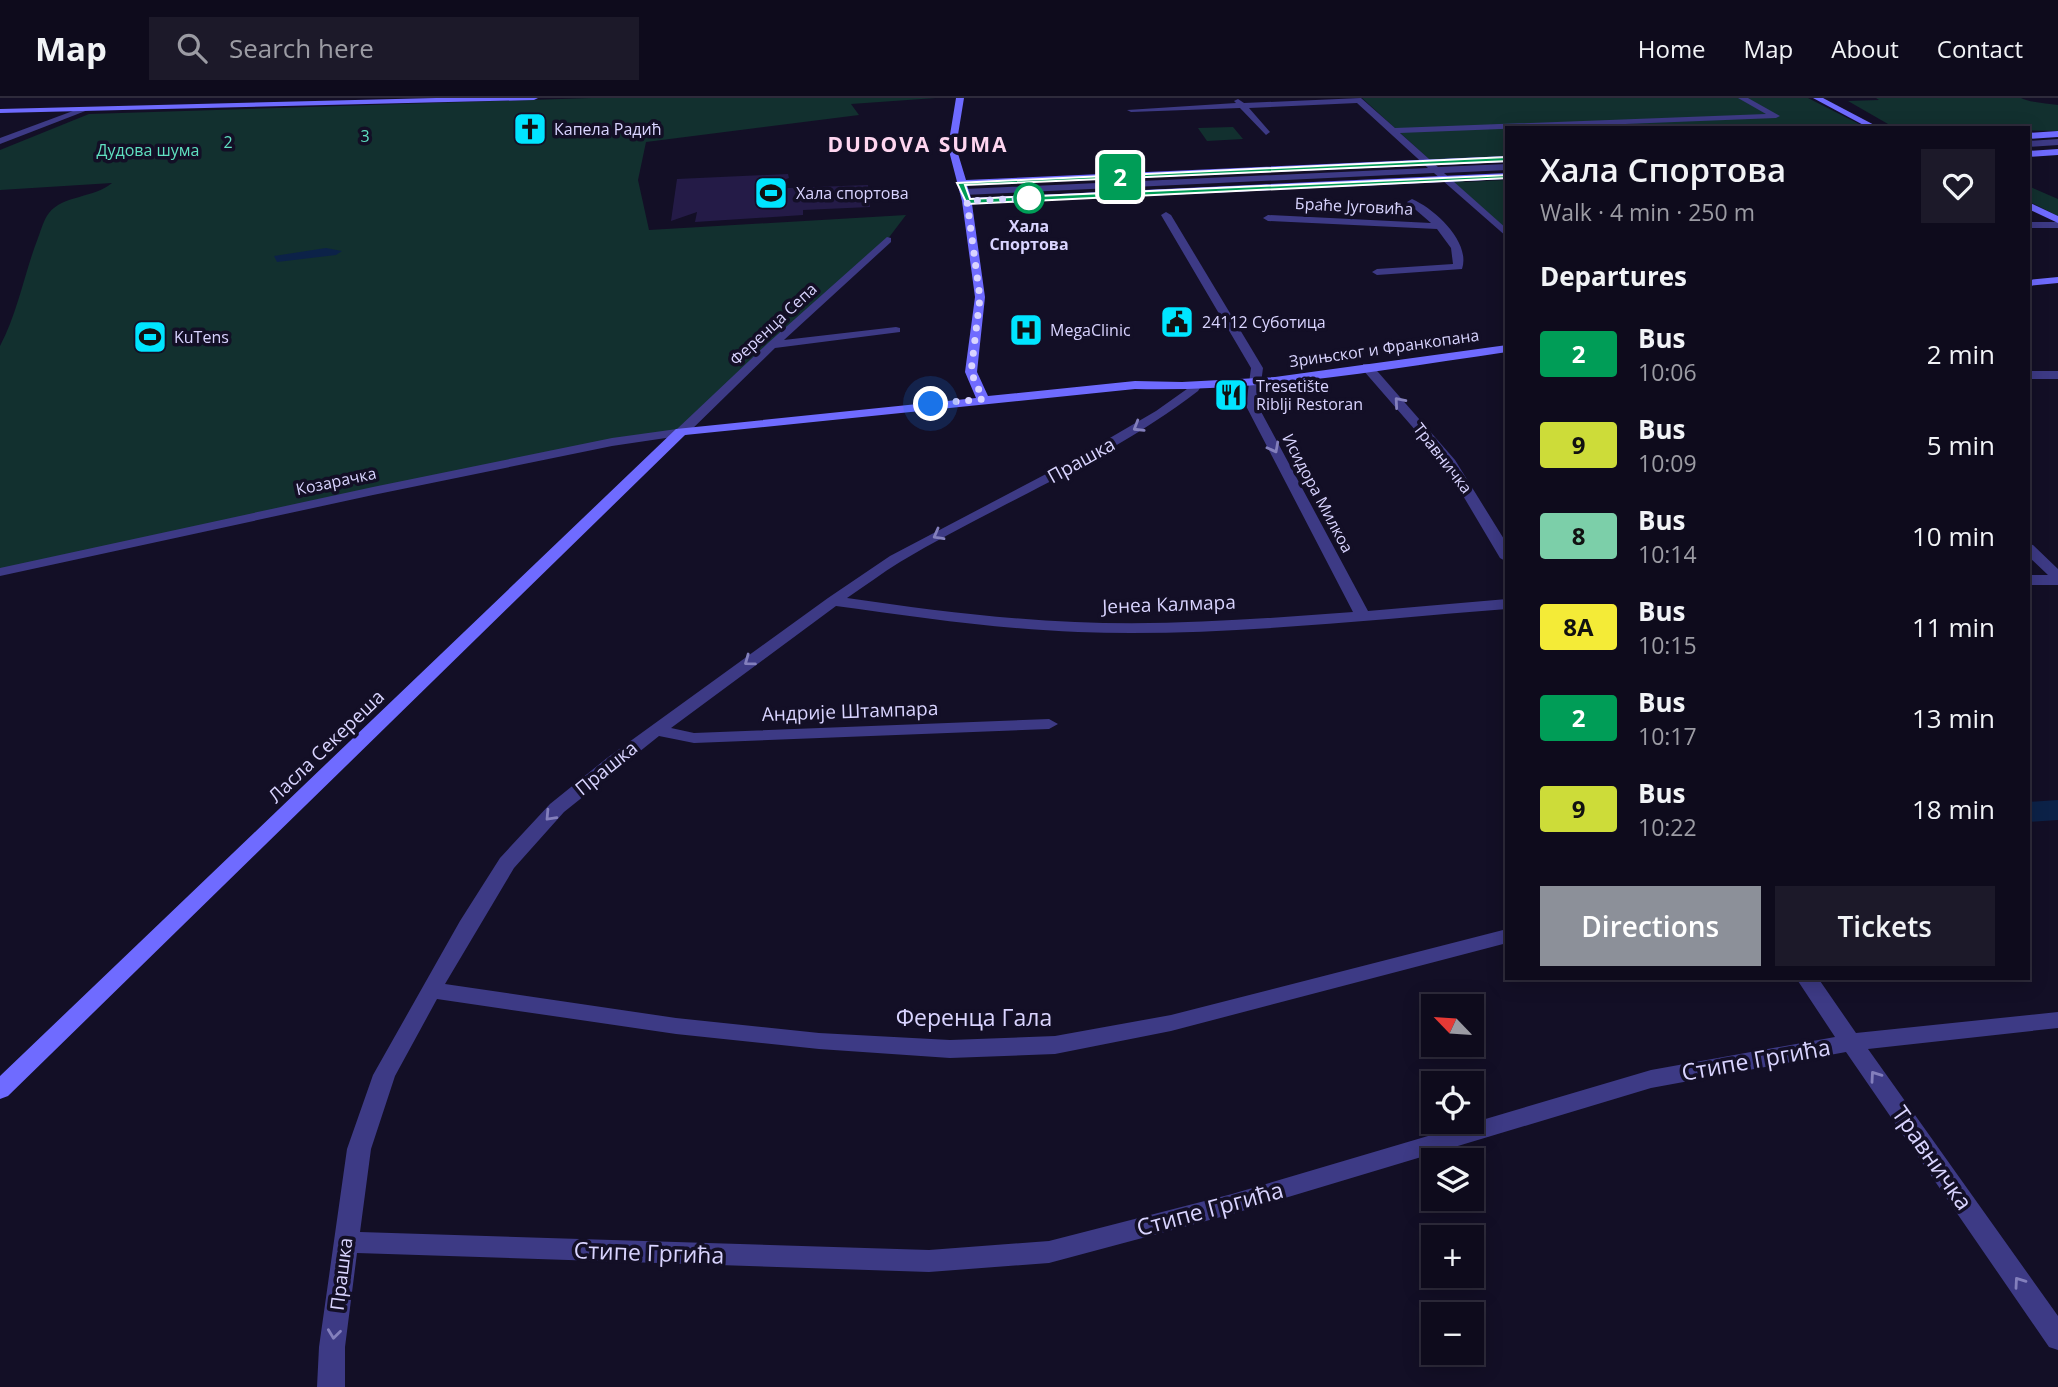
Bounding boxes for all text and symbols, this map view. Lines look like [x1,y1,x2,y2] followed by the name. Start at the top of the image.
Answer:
[149,17,639,80] search box
[35,26,107,71] text: Map
[173,29,211,67] icon: search
[229,30,374,66] text: Search here
[1638,32,1706,65] text: Home
[1744,32,1793,65] text: Map
[1831,32,1899,65] text: About
[1937,32,2023,65] text: Contact
[511,110,549,148] church icon: Капела Радић
[554,118,661,140] place label: Капела Радић
[360,125,370,147] park label: 3
[828,130,1009,158] district label: DUDOVA SUMA
[223,131,233,153] park label: 2
[97,139,199,161] park label: Дудова шума
[1540,147,1786,192] text: Хала Спортова
[1921,149,1995,223] button: heart
[1097,154,1143,200] line badge: 2
[1113,160,1127,193] text: 2
[752,174,790,212] sports icon: Хала спортова
[796,182,909,204] place label: Хала спортова
[1014,183,1044,213] marker: Хала Спортова
[1294,192,1414,220] street label: Браће Југовића
[1540,196,1755,228] text: Walk · 4 min · 250 m
[989,215,1069,255] place label: Хала Спортова
[1540,258,1687,294] text: Departures
[725,278,821,370] street label: Ференца Сепа
[1158,303,1196,341] public building icon: 24112 Суботица
[1007,311,1045,349] hospital icon: MegaClinic
[1202,311,1326,333] place label: 24112 Суботица
[131,318,169,356] sports icon: KuTens
[1050,319,1131,341] place label: MegaClinic
[1638,320,1685,356] text: Bus
[1288,324,1480,372] street label: Зрињског и Франкопана
[174,326,229,348] place label: KuTens
[1927,336,1995,372] text: 2 min
[1572,337,1585,370] text: 2
[1638,356,1697,388] text: 10:06
[1256,375,1363,415] place label: Tresetište Riblji Restoran
[1212,376,1250,414] restaurant icon: Tresetište Riblji Restoran
[913,386,948,421] your location
[1395,398,1407,411] one-way arrow
[1638,411,1685,447] text: Bus
[1409,418,1477,498] street label: Травничка
[1133,419,1146,432] one-way arrow
[1927,427,1995,463] text: 5 min
[1572,428,1585,461] text: 9
[1277,429,1359,557] street label: Исидора Милкоа
[1043,431,1119,489] street label: Прашка
[1266,440,1279,453] one-way arrow
[1638,447,1697,479] text: 10:09
[294,462,378,500] street label: Козарачка
[1638,502,1685,538] text: Bus
[1912,518,1995,554] text: 10 min
[1572,519,1585,552] text: 8
[933,527,945,540] one-way arrow
[1638,538,1697,570] text: 10:14
[1100,589,1236,619] street label: Јенеа Калмара
[1638,593,1685,629] text: Bus
[1912,609,1995,645] text: 11 min
[1563,610,1594,643] text: 8A
[1638,629,1697,661] text: 10:15
[744,653,757,666] one-way arrow
[262,684,390,808] street label: Ласла Секереша
[1638,684,1685,720] text: Bus
[761,695,939,727] street label: Андрије Штампара
[1912,700,1995,736] text: 13 min
[1572,701,1585,734] text: 2
[1638,720,1697,752] text: 10:17
[569,735,643,801] street label: Прашка
[1638,775,1685,811] text: Bus
[1912,791,1995,827] text: 18 min
[1572,792,1585,825] text: 9
[546,808,558,821] one-way arrow
[1638,811,1697,843] text: 10:22
[1540,886,1761,966] button: Directions
[1775,886,1995,966] button: Tickets
[1421,994,1484,1057] north arrow
[1421,994,1484,1365] map controls
[896,1001,1052,1033] street label: Ференца Гала
[1679,1030,1833,1088] street label: Стипе Гргића
[1870,1070,1883,1083] one-way arrow
[1421,1071,1484,1134] button: locate
[1885,1099,1980,1216] street label: Травничка
[1421,1148,1484,1211] button: layers
[1133,1173,1287,1243] street label: Стипе Гргића
[1421,1225,1484,1288] button: +
[573,1233,725,1271] street label: Стипе Гргића
[324,1236,358,1312] street label: Прашка
[2015,1277,2027,1290] one-way arrow
[1421,1302,1484,1365] button: −
[327,1329,342,1340] one-way arrow

